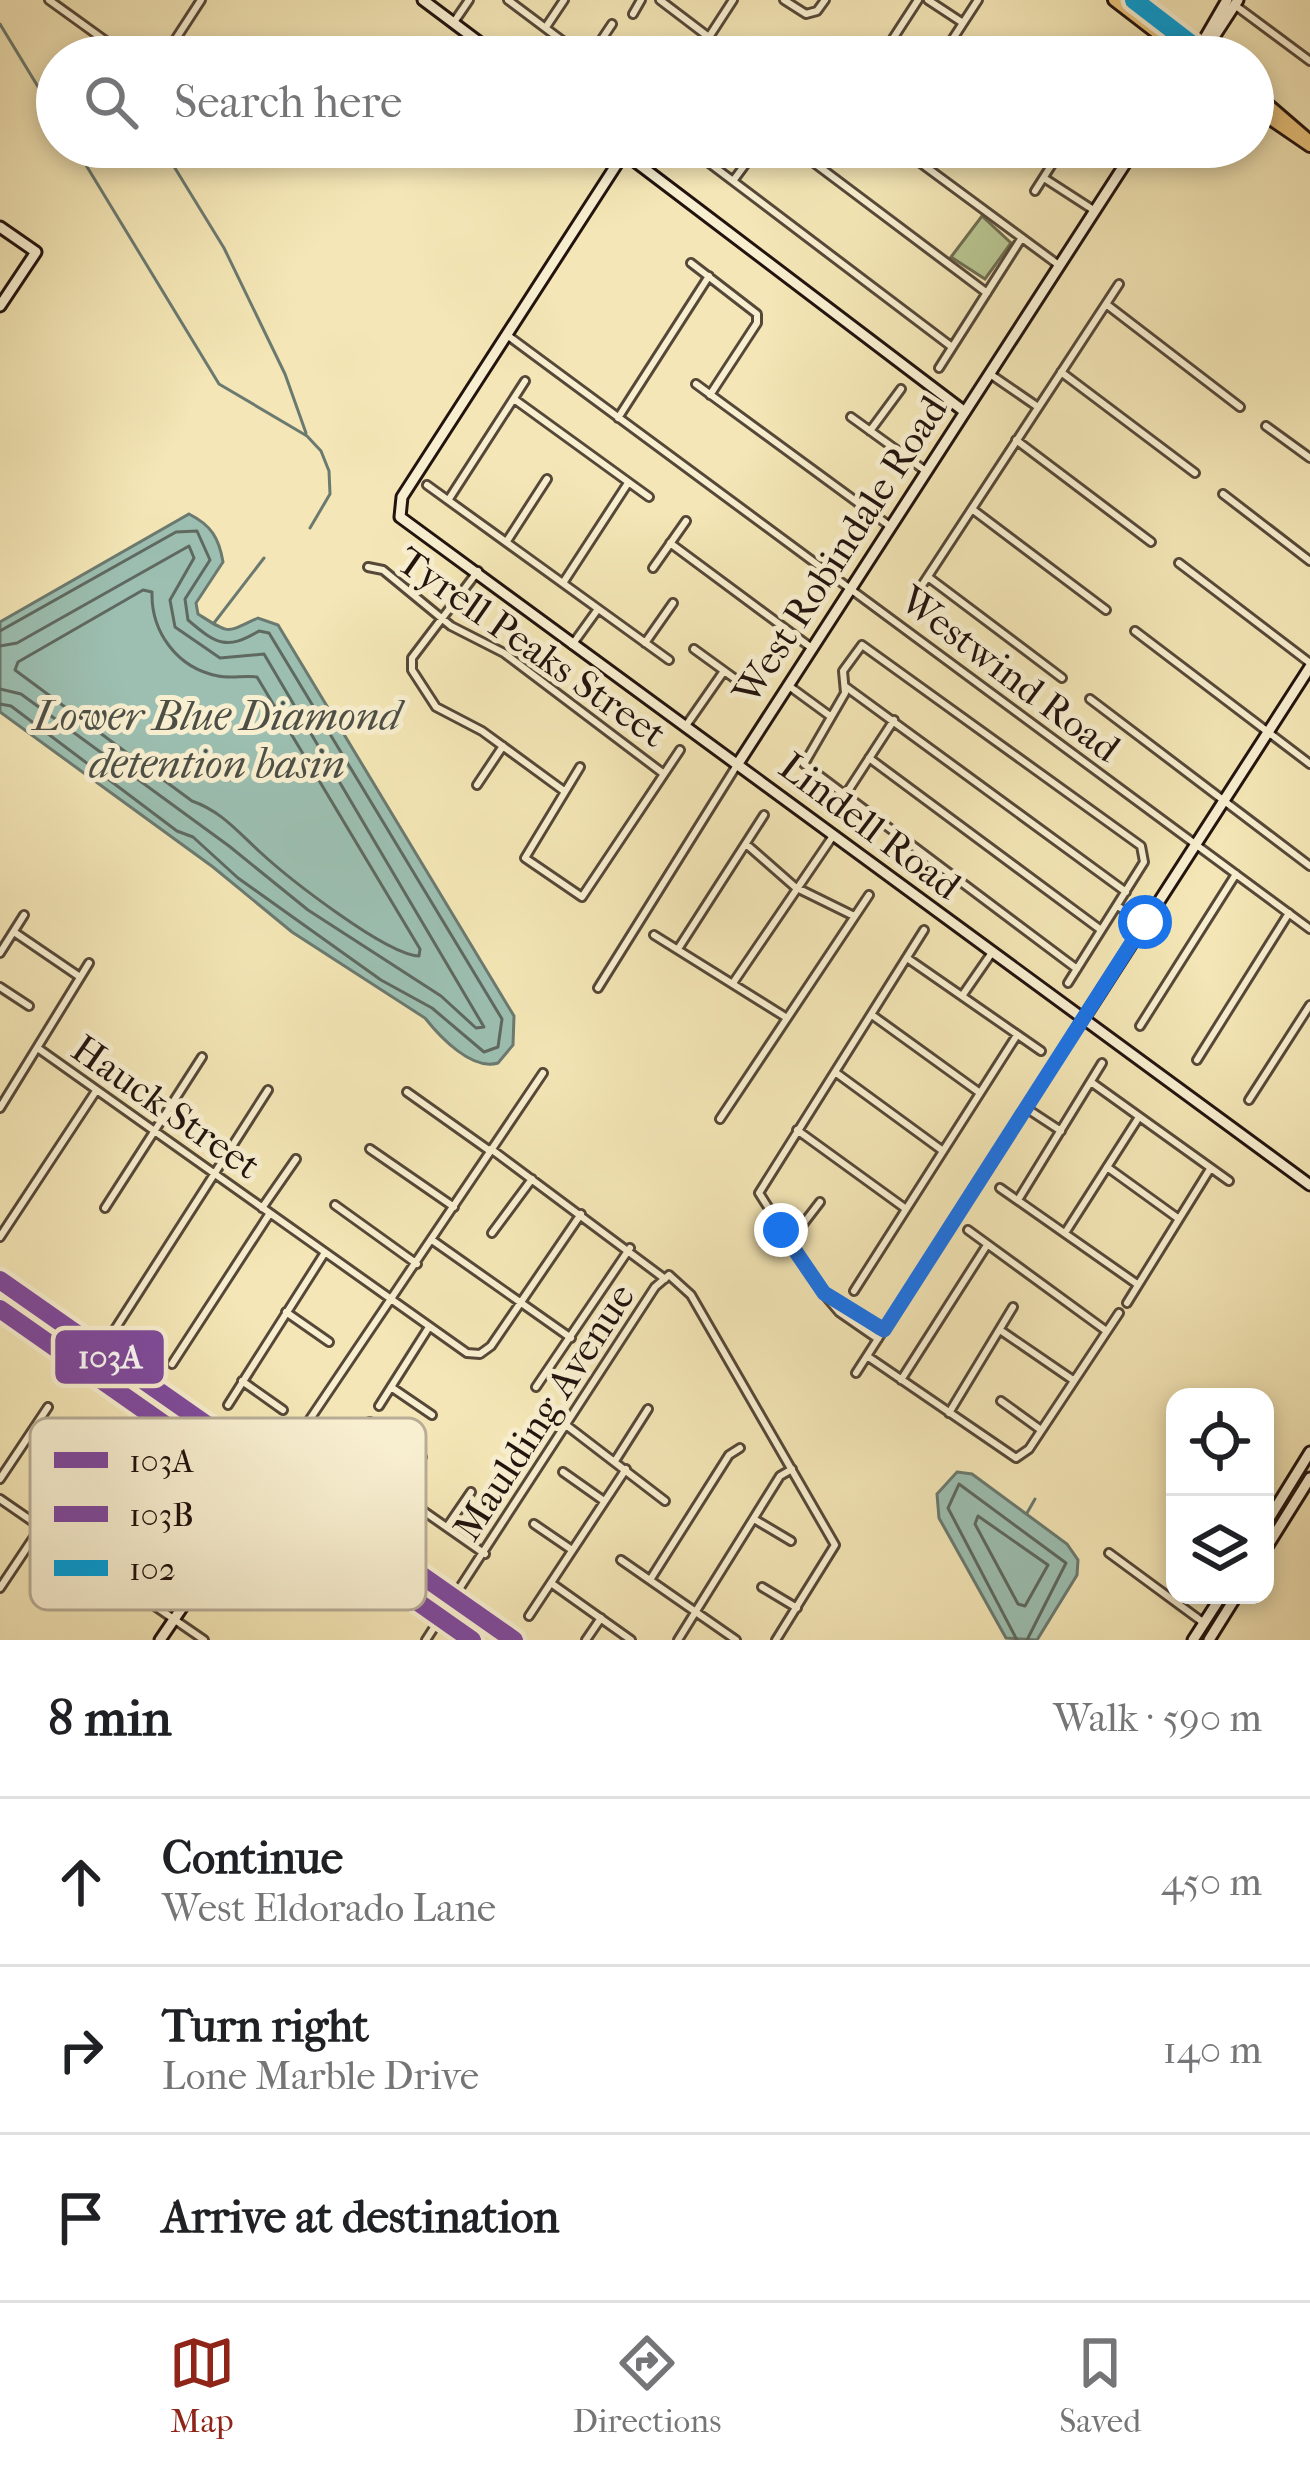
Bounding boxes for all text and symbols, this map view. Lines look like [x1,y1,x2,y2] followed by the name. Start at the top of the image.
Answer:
[36,36,1274,168] search box
[78,69,144,135] icon: search
[174,76,402,129] text: Search here
[723,387,957,713] street label: West Robindale Road
[389,537,675,757] street label: Tyrell Peaks Street
[890,576,1129,772] street label: Westwind Road
[30,692,405,789] water label: Lower Blue Diamond detention basin
[770,743,970,909] street label: Lindell Road
[1118,895,1172,949] route start
[63,1025,269,1189] street label: Hauck Street
[754,1203,808,1257] route end
[444,1275,644,1549] street label: Maulding Avenue
[53,1328,166,1386] line badge: 103A
[78,1338,144,1377] text: 103A
[1166,1388,1274,1604] map controls
[1166,1388,1274,1496] button: locate
[30,1418,426,1610] legend
[129,1442,194,1481] text: 103A
[129,1496,194,1535] text: 103B
[1166,1496,1274,1604] button: layers
[129,1550,176,1589] text: 102
[48,1688,172,1748] text: 8 min
[1053,1695,1262,1741] text: Walk · 590 m
[162,1832,343,1885] text: Continue
[48,1849,114,1915] icon: ahead
[1161,1859,1262,1905] text: 450 m
[162,1885,496,1931] text: West Eldorado Lane
[162,2000,369,2053] text: Turn right
[48,2017,114,2083] icon: right
[1163,2027,1262,2073] text: 140 m
[162,2053,479,2099] text: Lone Marble Drive
[48,2185,114,2251] icon: arrive
[162,2191,559,2244] text: Arrive at destination
[169,2330,235,2441] tab: Map
[573,2330,721,2441] tab: Directions
[1059,2330,1141,2441] tab: Saved

